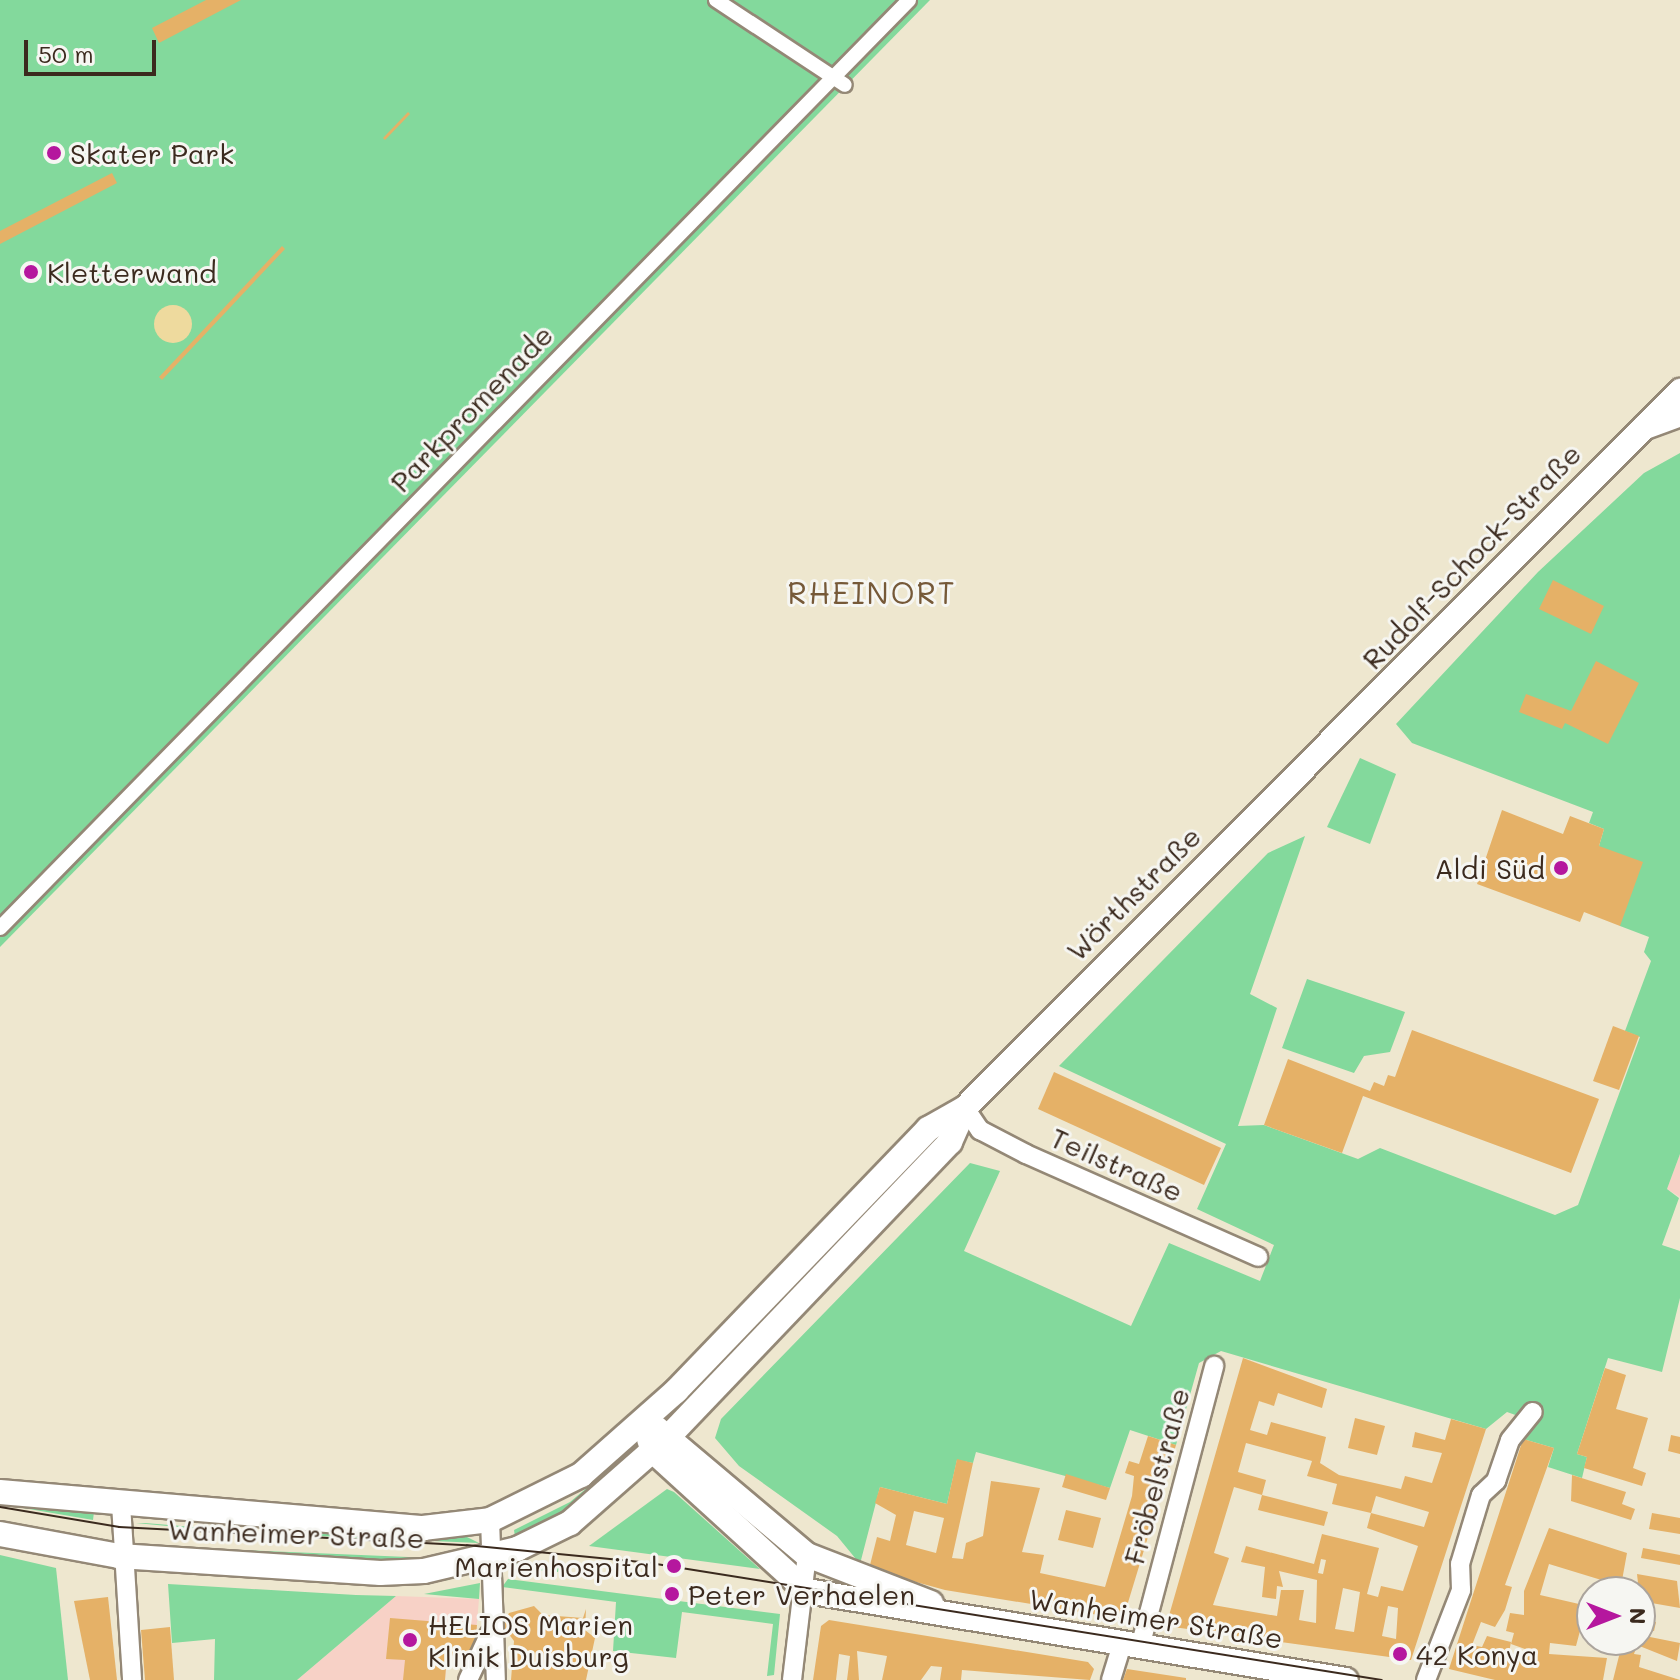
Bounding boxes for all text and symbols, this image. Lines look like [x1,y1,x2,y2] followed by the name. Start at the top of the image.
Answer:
[28,24,160,74] scale bar
[38,38,94,69] text: 50 m
[70,136,234,170] place label: Skater Park
[45,144,63,162] marker: Skater Park
[47,255,217,289] place label: Kletterwand
[22,263,40,281] marker: Kletterwand
[383,318,559,498] street label: Parkpromenade
[1355,437,1587,675] street label: Rudolf-Schock-Straße
[788,574,956,610] district label: RHEINORT
[1059,819,1207,967] street label: Wörthstraße
[1434,851,1545,885] place label: Aldi Süd
[1552,859,1570,877] marker: Aldi Süd
[1046,1120,1188,1208] street label: Teilstraße
[1116,1384,1196,1568] street label: Fröbelstraße
[167,1512,425,1554] street label: Wanheimer Straße
[454,1549,658,1583] place label: Marienhospital
[665,1557,683,1575] marker: Marienhospital
[1576,1576,1656,1656] north arrow
[688,1577,915,1611] place label: Peter Verhaelen
[1027,1581,1285,1655] street label: Wanheimer Straße
[663,1585,681,1603] marker: Peter Verhaelen
[428,1607,633,1673] place label: HELIOS Marien Klinik Duisburg
[1624,1608,1653,1624] text: N
[399,1629,421,1651] marker: HELIOS Marien Klinik Duisburg
[1416,1637,1538,1671] place label: 42 Konya
[1391,1645,1409,1663] marker: 42 Konya

